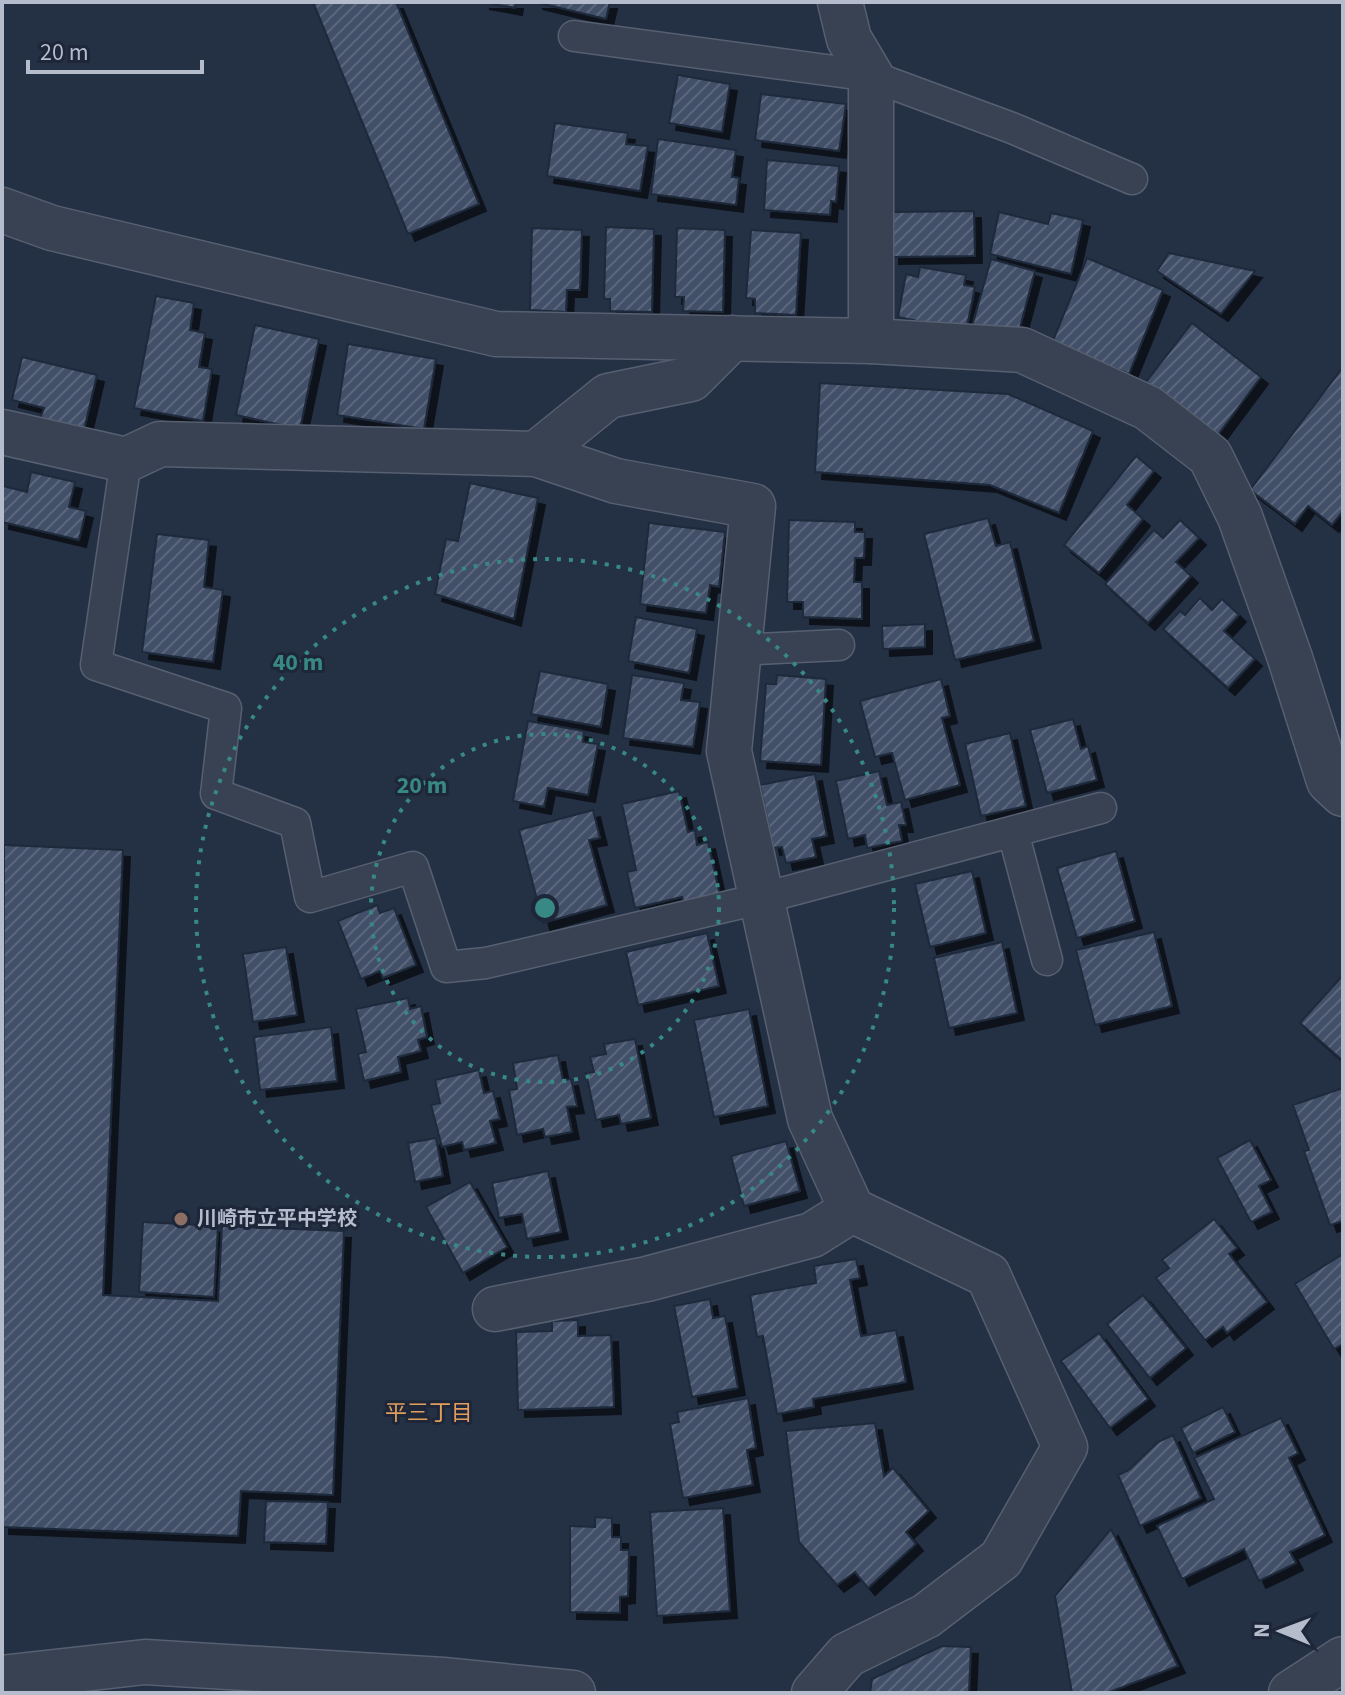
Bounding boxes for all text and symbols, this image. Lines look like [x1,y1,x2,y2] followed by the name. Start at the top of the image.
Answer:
[28,24,202,74] scale bar
[40,35,89,70] text: 20 m
[273,645,323,680] text: 40 m
[397,768,447,803] text: 20 m
[531,894,559,922] centre of rings
[197,1205,357,1233] place label: 川崎市立平中学校
[172,1210,190,1228] marker: 川崎市立平中学校
[385,1397,473,1429] district label: 平三丁目
[1241,1591,1321,1671] north arrow
[1246,1623,1278,1638] text: N

